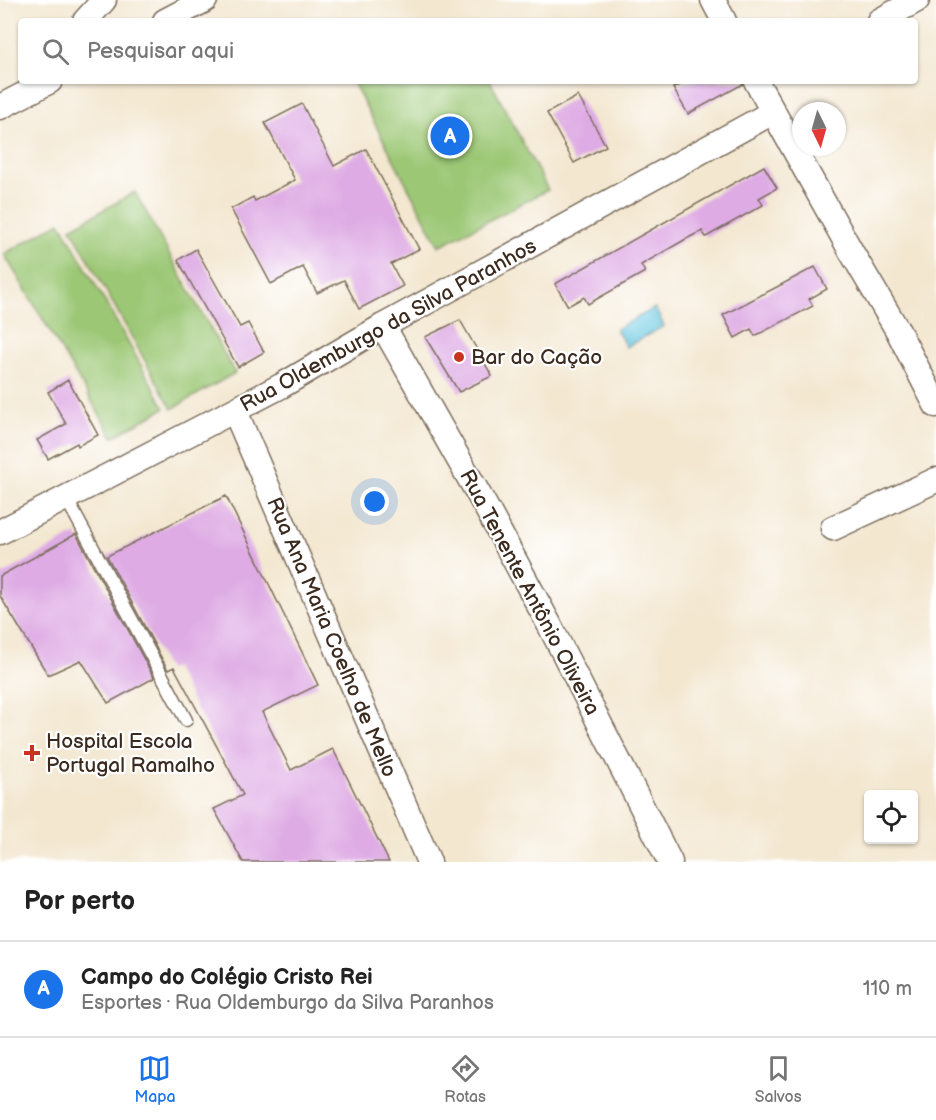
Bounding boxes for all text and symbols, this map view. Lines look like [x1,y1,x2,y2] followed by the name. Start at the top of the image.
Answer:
[18,18,918,84] search box
[39,35,72,68] icon: search
[87,38,234,65] text: Pesquisar aqui
[792,102,846,156] north arrow
[430,114,470,158] pin: A
[236,233,541,418] street label: Rua Oldemburgo da Silva Paranhos
[471,345,602,370] place label: Bar do Cação
[452,350,466,364] marker: Bar do Cação
[454,465,605,719] street label: Rua Tenente Antônio Oliveira
[360,487,389,516] your location
[261,494,402,781] street label: Rua Ana Maria Coelho de Mello
[46,729,215,778] place label: Hospital Escola Portugal Ramalho
[23,744,41,762] marker: Hospital Escola Portugal Ramalho
[864,790,918,844] map controls
[864,790,918,844] button: locate
[24,886,135,917] text: Por perto
[81,964,373,991] text: Campo do Colégio Cristo Rei
[37,977,50,1001] text: A
[863,977,912,1001] text: 110 m
[81,991,494,1015] text: Esportes · Rua Oldemburgo da Silva Paranhos
[134,1052,176,1107] tab: Mapa
[444,1052,486,1107] tab: Rotas
[755,1052,802,1107] tab: Salvos

